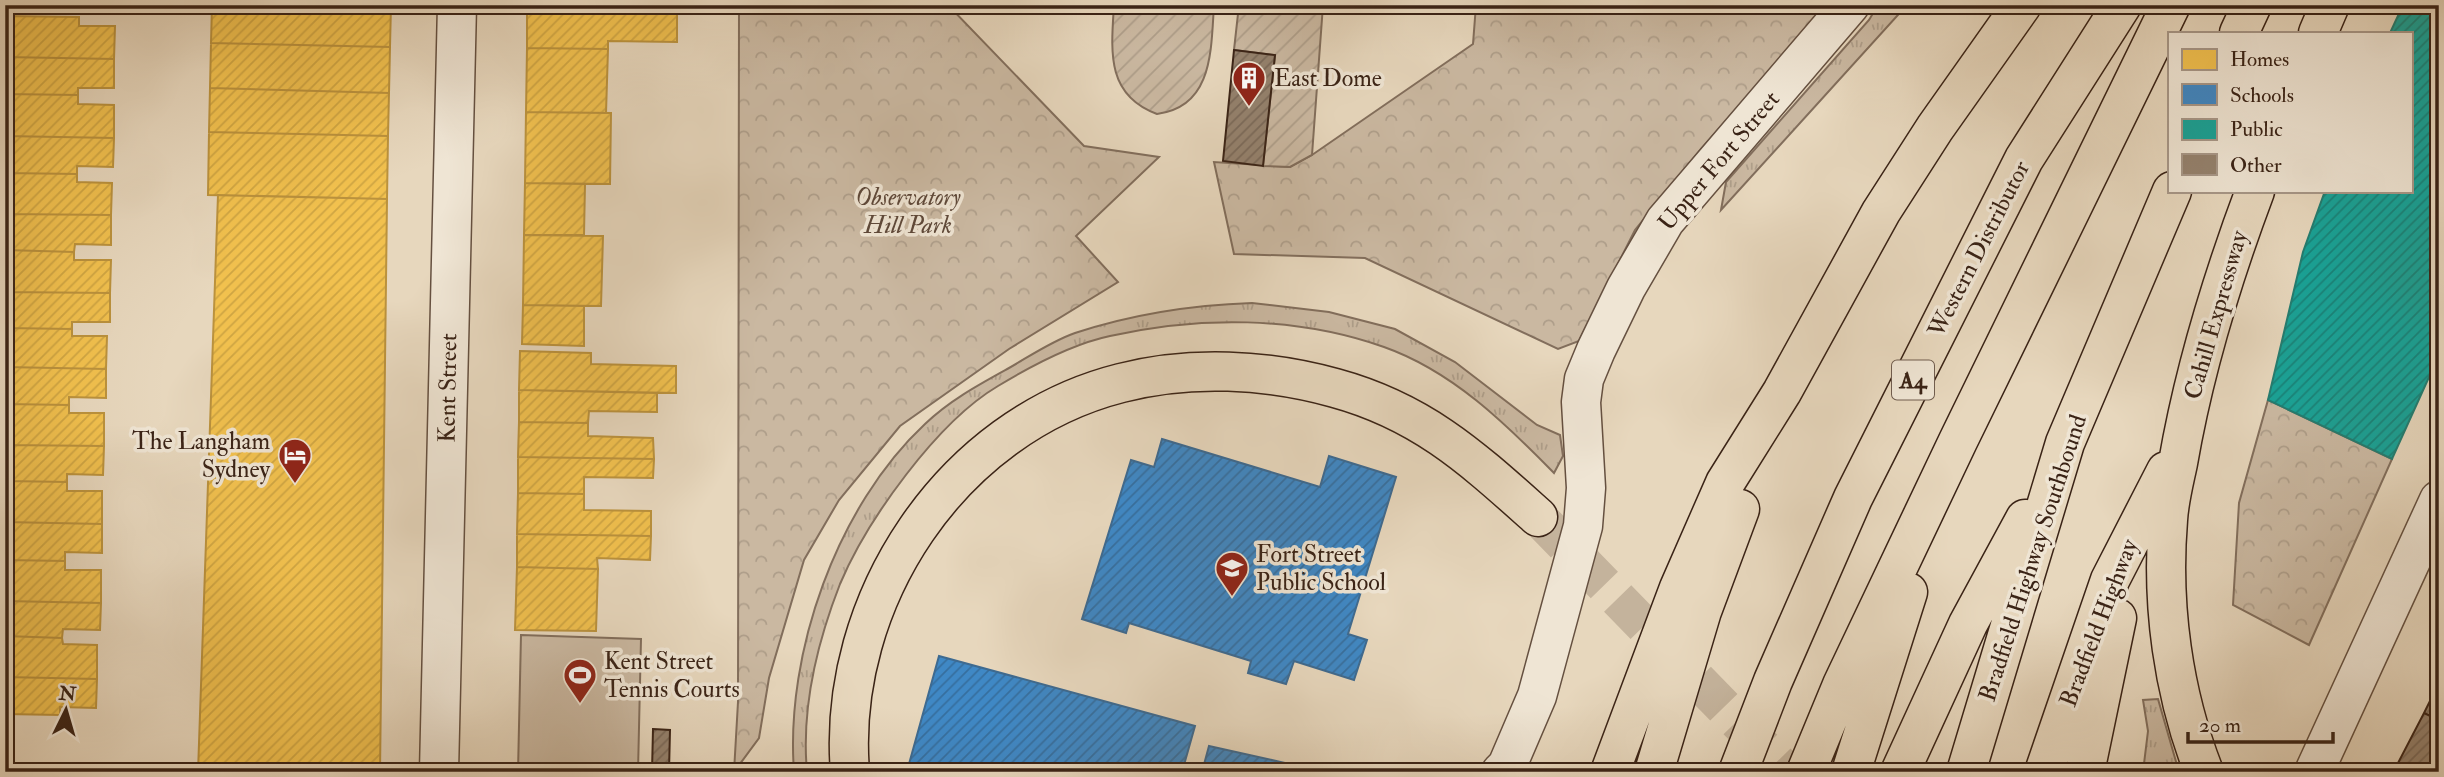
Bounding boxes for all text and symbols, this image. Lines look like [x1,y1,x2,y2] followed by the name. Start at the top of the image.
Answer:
[2168,32,2412,192] legend
[2230,46,2289,73] text: Homes
[1230,59,1268,108] building icon: East Dome
[1274,63,1382,94] place label: East Dome
[2230,82,2294,109] text: Schools
[1651,84,1787,237] street label: Upper Fort Street
[2230,116,2283,143] text: Public
[2230,152,2282,179] text: Other
[1921,155,2037,343] street label: Western Distributor
[855,182,962,241] park label: Observatory Hill Park
[2177,227,2255,403] street label: Cahill Expressway
[432,333,464,443] street label: Kent Street
[1892,360,1934,400] road number: A4
[1972,410,2094,705] street label: Bradfield Highway Southbound
[132,426,270,485] place label: The Langham Sydney
[276,436,314,485] hotel icon: The Langham Sydney
[2053,534,2145,711] street label: Bradfield Highway
[1256,539,1386,598] place label: Fort Street Public School
[1213,549,1251,598] school or university icon: Fort Street Public School
[604,646,740,705] place label: Kent Street Tennis Courts
[561,656,599,705] sports icon: Kent Street Tennis Courts
[32,676,102,746] north arrow
[57,681,78,707] text: N
[2188,700,2334,744] scale bar
[2199,712,2241,739] text: 20 m

